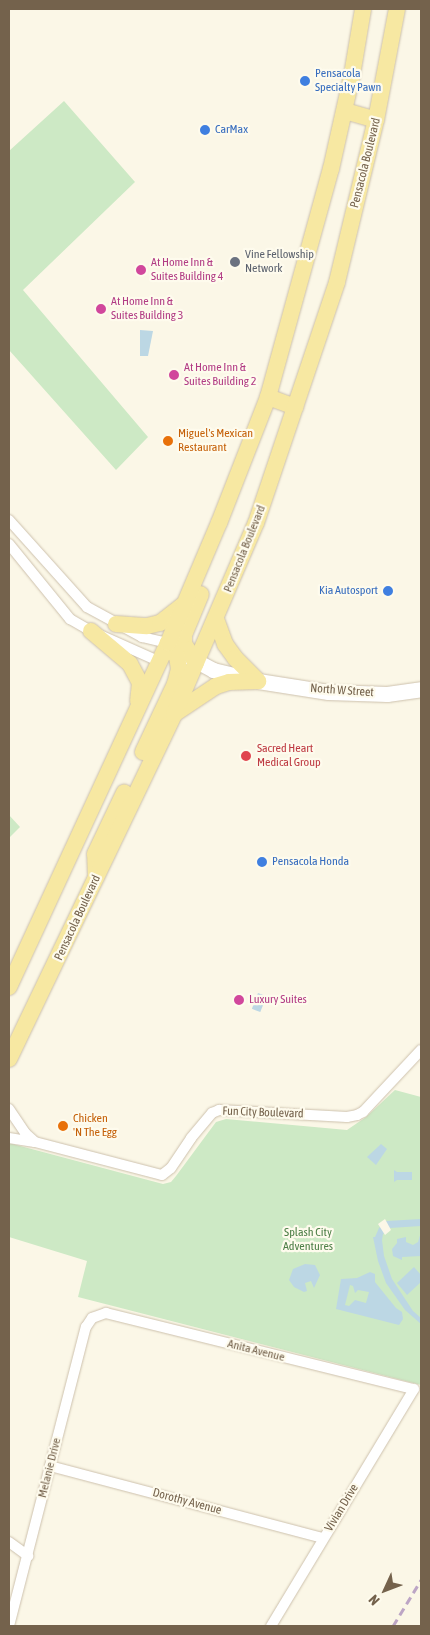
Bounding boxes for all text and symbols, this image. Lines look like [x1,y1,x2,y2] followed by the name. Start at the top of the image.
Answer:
[315,67,381,95] place label: Pensacola Specialty Pawn
[299,75,311,87] marker: Pensacola Specialty Pawn
[348,116,384,210] street label: Pensacola Boulevard
[215,123,248,137] place label: CarMax
[199,124,211,136] marker: CarMax
[245,248,314,276] place label: Vine Fellowship Network
[151,256,223,284] place label: At Home Inn & Suites Building 4
[229,256,241,268] marker: Vine Fellowship Network
[135,264,147,276] marker: At Home Inn & Suites Building 4
[111,295,183,323] place label: At Home Inn & Suites Building 3
[95,303,107,315] marker: At Home Inn & Suites Building 3
[184,361,256,389] place label: At Home Inn & Suites Building 2
[168,369,180,381] marker: At Home Inn & Suites Building 2
[178,427,253,455] place label: Miguel's Mexican Restaurant
[162,435,174,447] marker: Miguel's Mexican Restaurant
[221,503,269,595] street label: Pensacola Boulevard
[319,584,378,598] place label: Kia Autosport
[382,585,394,597] marker: Kia Autosport
[310,682,374,700] street label: North W Street
[257,742,321,770] place label: Sacred Heart Medical Group
[239,749,253,763] marker: Sacred Heart Medical Group
[272,855,349,869] place label: Pensacola Honda
[256,856,268,868] marker: Pensacola Honda
[52,873,104,963] street label: Pensacola Boulevard
[249,993,307,1007] place label: Luxury Suites
[233,994,245,1006] marker: Luxury Suites
[222,1104,304,1122] street label: Fun City Boulevard
[73,1112,117,1140] place label: Chicken 'N The Egg
[57,1120,69,1132] marker: Chicken 'N The Egg
[283,1226,333,1254] park label: Splash City Adventures
[226,1337,286,1365] street label: Anita Avenue
[36,1437,64,1499] street label: Melanie Drive
[322,1482,362,1534] street label: Vivian Drive
[151,1486,223,1518] street label: Dorothy Avenue
[360,1565,410,1615] north arrow
[365,1592,383,1609] text: N

